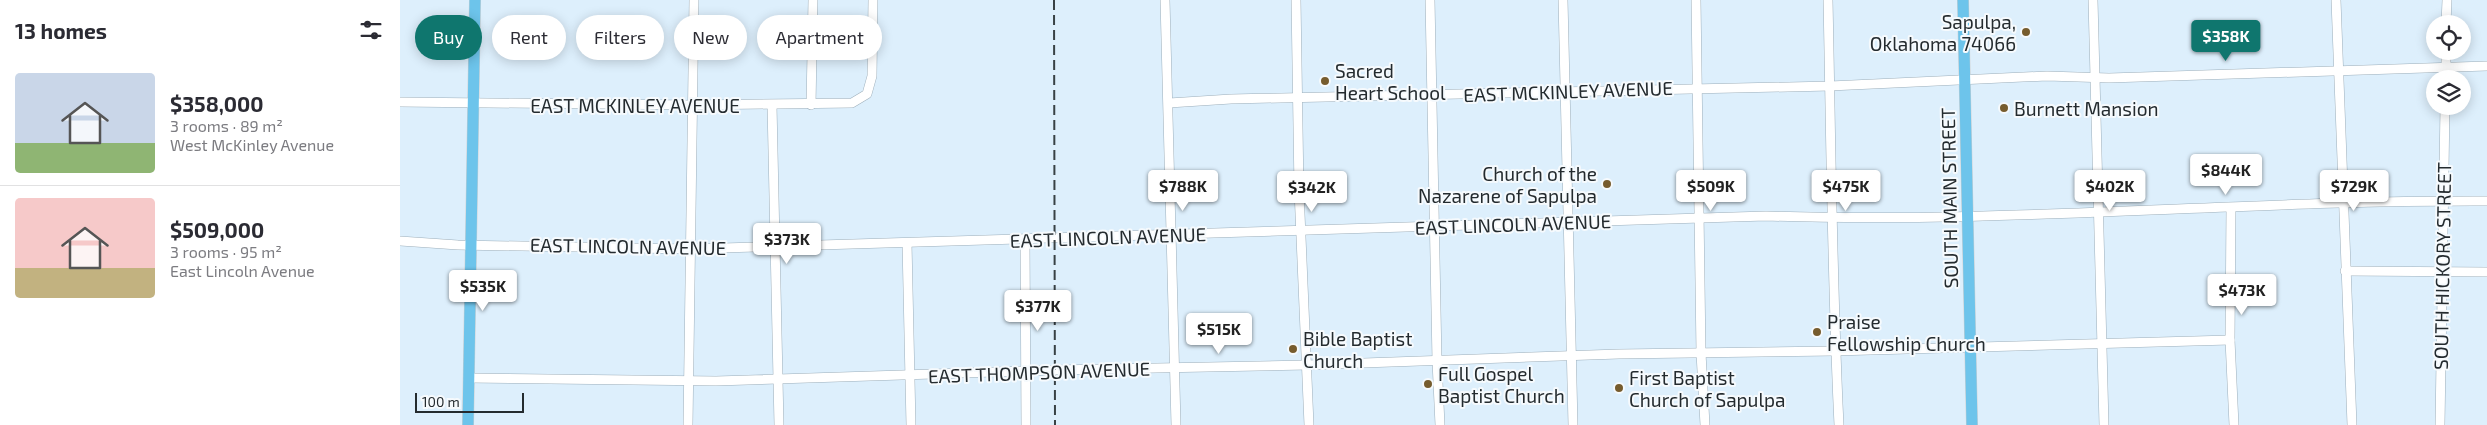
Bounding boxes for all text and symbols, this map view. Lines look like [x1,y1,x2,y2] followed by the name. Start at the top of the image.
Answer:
[1870,10,2016,55] place label: Sapulpa, Oklahoma 74066
[415,15,482,60] chip: Buy
[492,15,566,60] chip: Rent
[576,15,664,60] chip: Filters
[674,15,747,60] chip: New
[757,15,882,60] chip: Apartment
[2426,15,2471,115] map controls
[2426,15,2471,60] button: locate
[357,16,385,44] icon: filters
[15,18,107,43] text: 13 homes
[2191,20,2261,62] pin: $358K
[2020,26,2032,38] marker: Sapulpa, Oklahoma 74066
[2202,26,2250,45] text: $358K
[1335,59,1446,104] place label: Sacred Heart School
[2426,70,2471,115] button: layers
[1319,75,1331,87] marker: Sacred Heart School
[1463,76,1673,106] street label: EAST MCKINLEY AVENUE
[170,91,264,116] text: $358,000
[55,93,115,153] icon: home
[530,94,740,117] street label: EAST MCKINLEY AVENUE
[2014,97,2159,120] place label: Burnett Mansion
[1998,102,2010,114] marker: Burnett Mansion
[1936,107,1962,289] street label: SOUTH MAIN STREET
[170,116,283,135] text: 3 rooms · 89 m²
[170,135,334,154] text: West McKinley Avenue
[2191,154,2261,196] pin: $844K
[2201,160,2251,179] text: $844K
[1418,162,1597,207] place label: Church of the Nazarene of Sapulpa
[2429,162,2455,370] street label: SOUTH HICKORY STREET
[1148,170,1218,212] pin: $788K
[1277,170,1347,213] pin: $342K
[1676,170,1746,212] pin: $509K
[1811,170,1881,212] pin: $475K
[2075,170,2145,212] pin: $402K
[2319,170,2389,212] pin: $729K
[1159,176,1207,195] text: $788K
[1687,176,1735,195] text: $509K
[1823,176,1869,195] text: $475K
[2085,176,2135,195] text: $402K
[2331,176,2377,195] text: $729K
[1288,177,1336,196] text: $342K
[1601,178,1613,190] marker: Church of the Nazarene of Sapulpa
[1414,209,1612,239] street label: EAST LINCOLN AVENUE
[170,217,264,242] text: $509,000
[55,218,115,278] icon: home
[752,222,822,265] pin: $373K
[1009,222,1207,252] street label: EAST LINCOLN AVENUE
[764,229,810,248] text: $373K
[530,233,726,259] street label: EAST LINCOLN AVENUE
[170,242,282,261] text: 3 rooms · 95 m²
[170,261,315,280] text: East Lincoln Avenue
[448,270,518,312] pin: $535K
[2207,274,2277,316] pin: $473K
[460,276,506,295] text: $535K
[2218,280,2266,299] text: $473K
[1003,290,1073,332] pin: $377K
[1015,296,1061,315] text: $377K
[1827,310,1986,355] place label: Praise Fellowship Church
[1184,312,1254,355] pin: $515K
[1197,319,1241,338] text: $515K
[1811,326,1823,338] marker: Praise Fellowship Church
[1303,327,1412,372] place label: Bible Baptist Church
[1287,343,1299,355] marker: Bible Baptist Church
[927,357,1151,387] street label: EAST THOMPSON AVENUE
[1438,362,1565,407] place label: Full Gospel Baptist Church
[1629,366,1786,411] place label: First Baptist Church of Sapulpa
[1422,378,1434,390] marker: Full Gospel Baptist Church
[1613,382,1625,394] marker: First Baptist Church of Sapulpa
[415,390,524,413] scale bar
[422,393,460,410] text: 100 m

